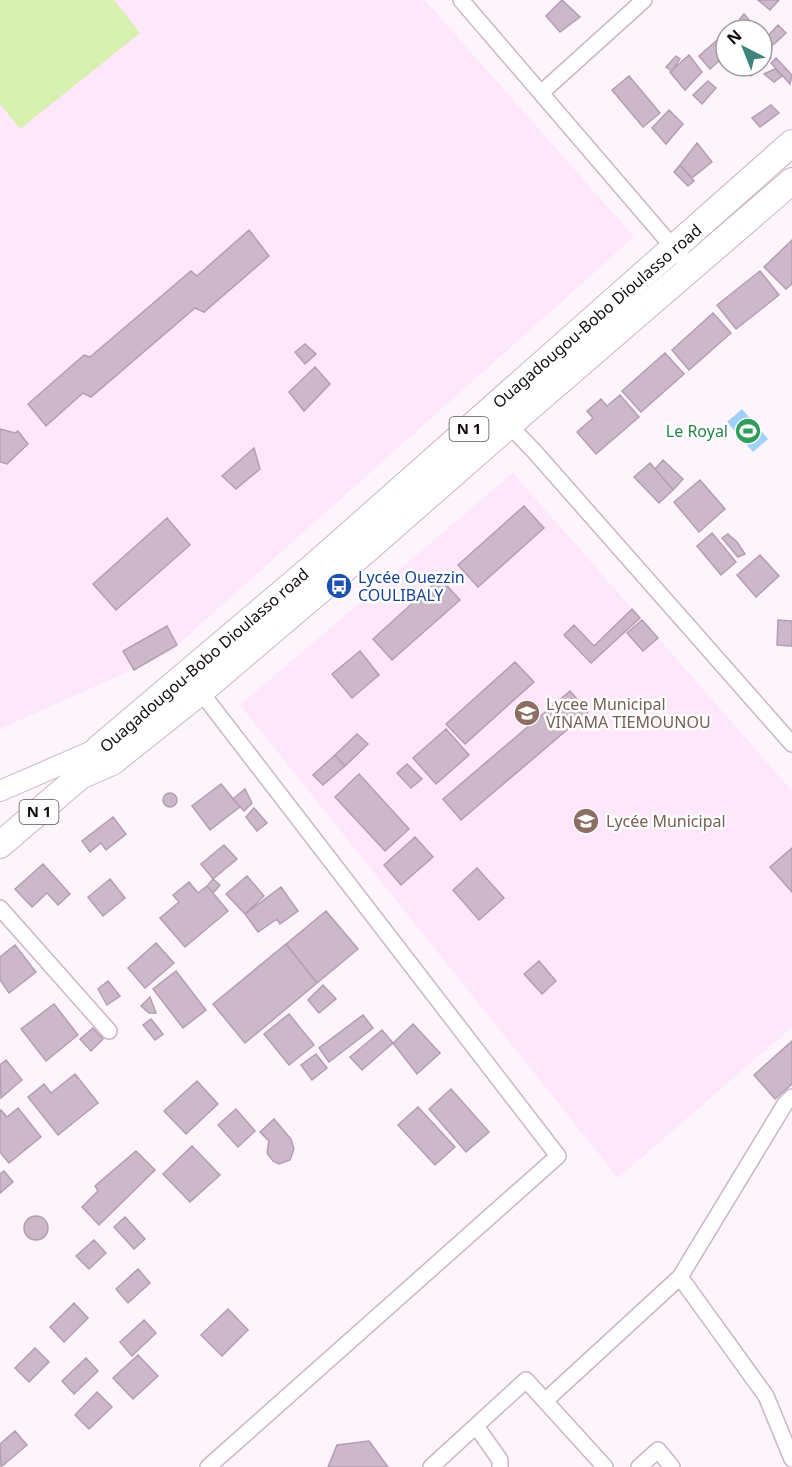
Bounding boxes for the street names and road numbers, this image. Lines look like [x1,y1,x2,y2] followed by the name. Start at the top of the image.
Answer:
[488,219,706,413] street label: Ouagadougou-Bobo Dioulasso road
[450,417,488,441] road number: N 1
[95,563,313,757] street label: Ouagadougou-Bobo Dioulasso road
[20,800,58,824] road number: N 1

